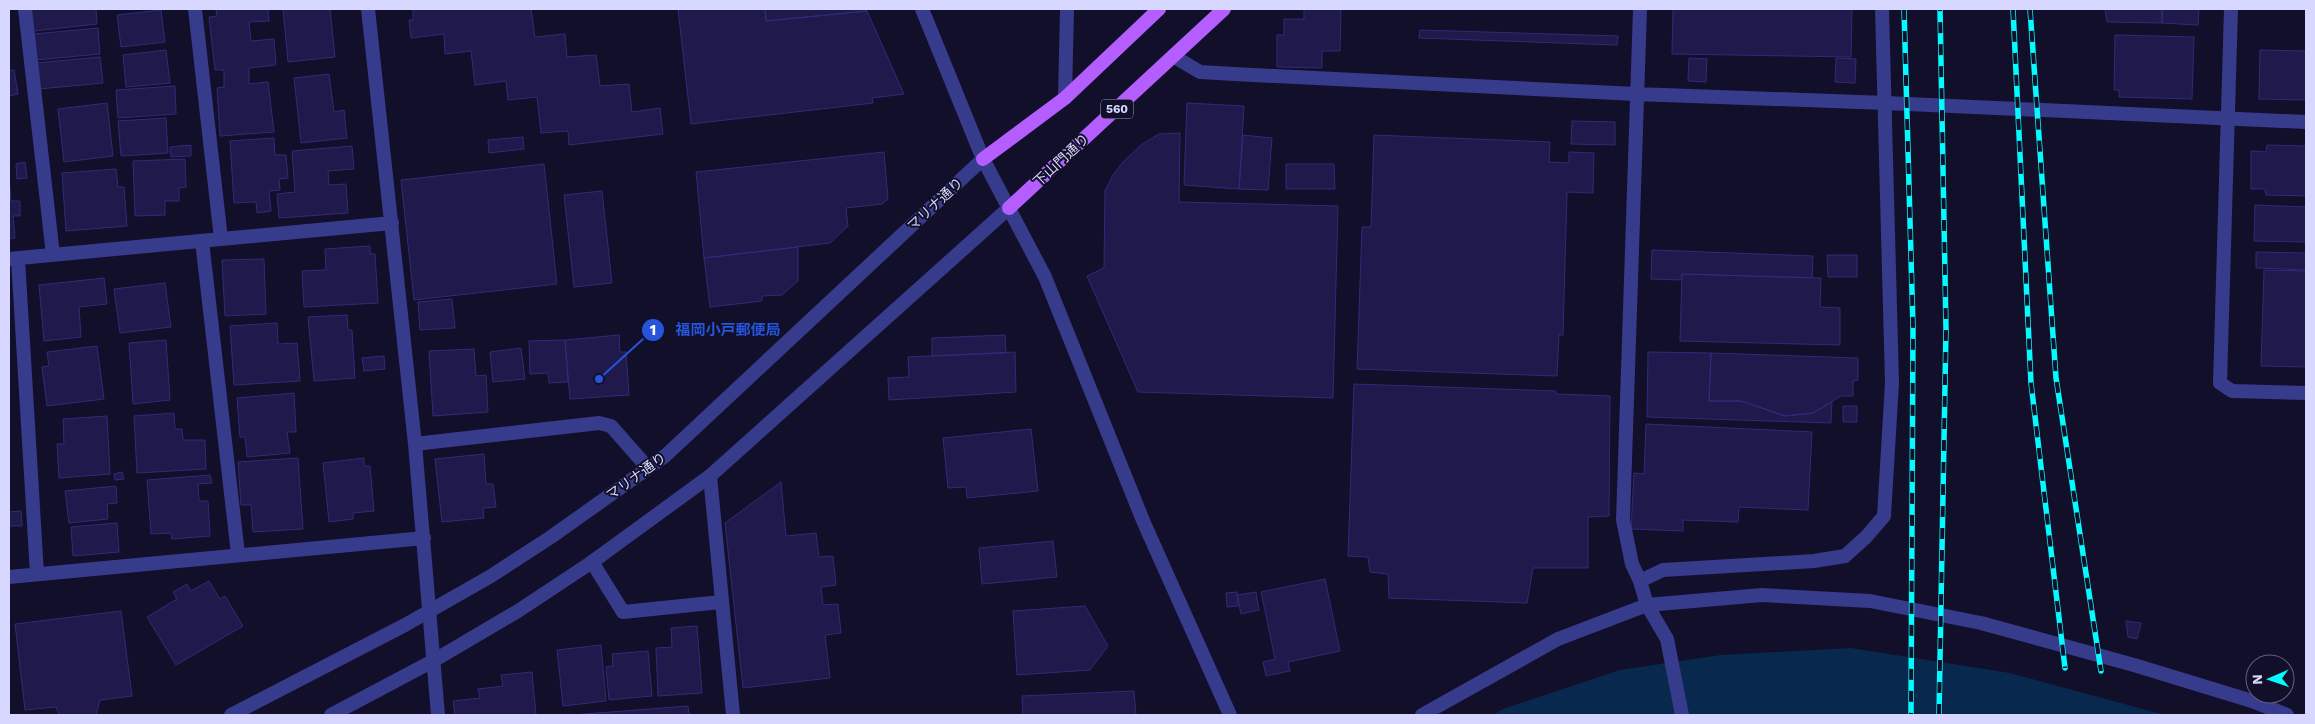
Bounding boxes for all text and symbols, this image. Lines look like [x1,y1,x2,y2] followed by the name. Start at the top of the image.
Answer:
[1101,100,1133,118] road number: 560
[1030,130,1092,190] street label: 下山門通り
[904,174,966,234] street label: マリナ通り
[640,315,790,345] callout: 福岡小戸郵便局
[650,321,656,339] text: 1
[674,321,781,339] text: 福岡小戸郵便局
[603,449,669,503] street label: マリナ通り
[2245,654,2295,704] north arrow
[2249,674,2265,685] text: N

